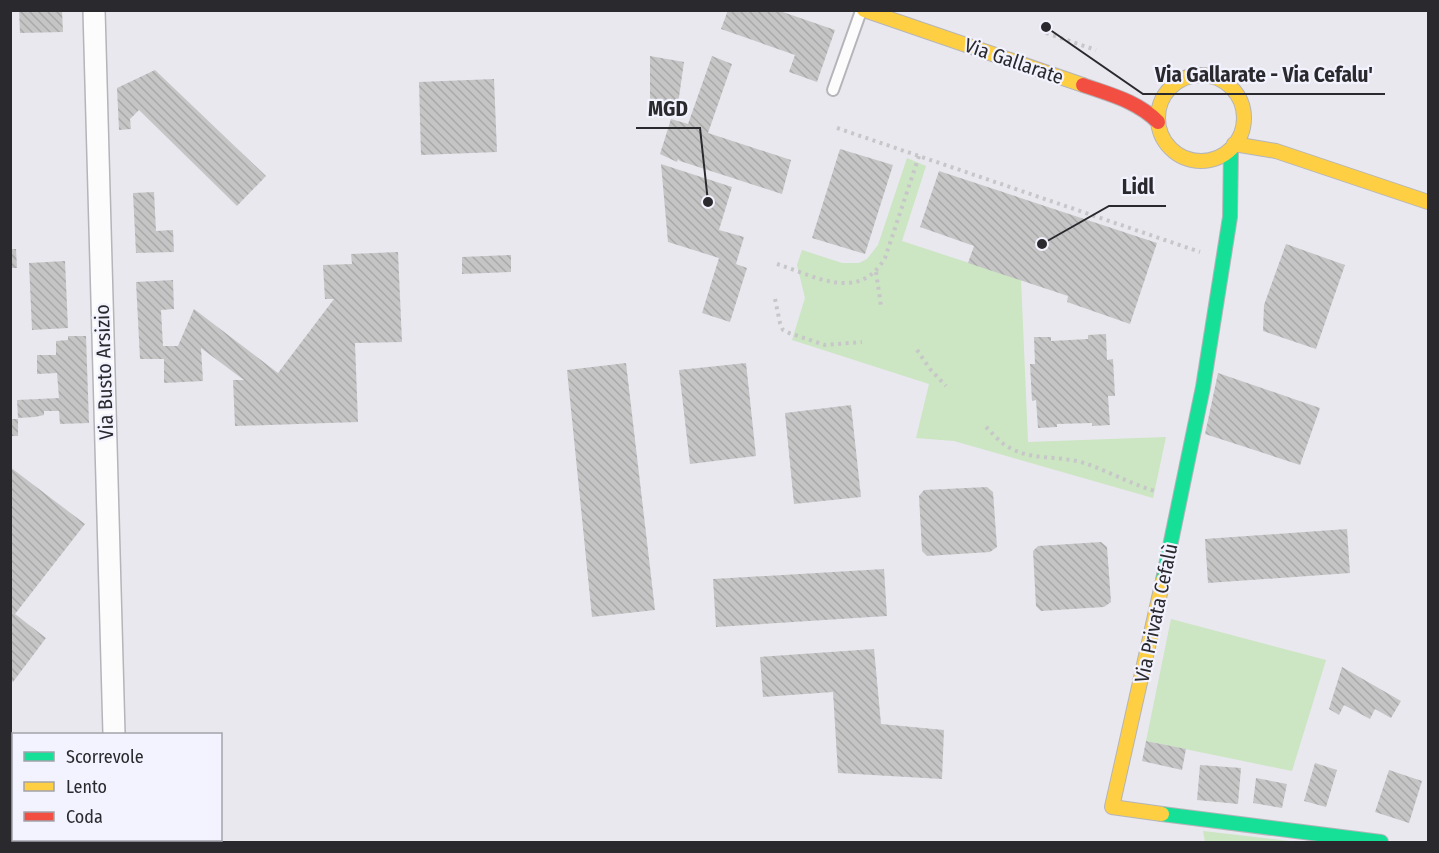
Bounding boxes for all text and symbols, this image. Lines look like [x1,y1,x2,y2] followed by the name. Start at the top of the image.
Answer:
[961,33,1067,89] street label: Via Gallarate
[1143,55,1385,94] callout: Via Gallarate - Via Cefalu'
[1154,62,1373,88] text: Via Gallarate - Via Cefalu'
[636,89,700,128] callout: MGD
[648,96,688,122] text: MGD
[1109,167,1166,206] callout: Lidl
[1122,174,1154,200] text: Lidl
[90,304,118,440] street label: Via Busto Arsizio
[1130,541,1182,685] street label: Via Privata Cefalù
[12,733,222,841] legend
[66,746,144,768] text: Scorrevole
[66,776,107,798] text: Lento
[66,806,103,828] text: Coda

